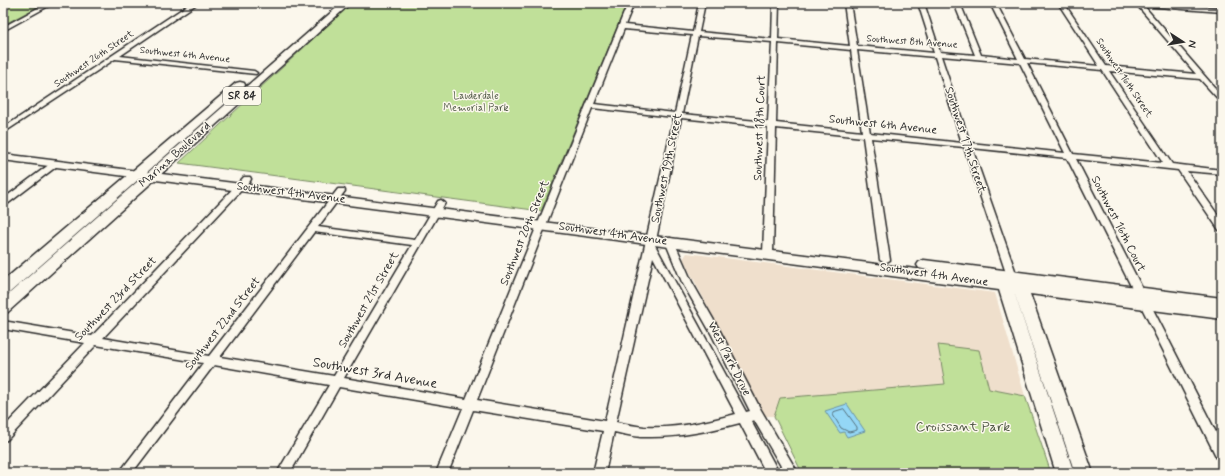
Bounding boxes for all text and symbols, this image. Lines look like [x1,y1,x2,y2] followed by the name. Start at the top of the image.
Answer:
[1163,22,1203,62] north arrow
[52,27,136,90] street label: Southwest 26th Street
[866,32,958,52] street label: Southwest 8th Avenue
[1093,36,1155,120] street label: Southwest 16th Street
[1184,39,1199,49] text: N
[139,44,231,66] street label: Southwest 6th Avenue
[750,74,770,181] street label: Southwest 18th Court
[940,85,990,195] street label: Southwest 17th Street
[223,87,261,105] road number: SR 84
[443,90,509,115] park label: Lauderdale Memorial Park
[828,111,938,139] street label: Southwest 6th Avenue
[648,112,686,224] street label: Southwest 19th Street
[136,118,214,192] street label: Marina Boulevard
[1087,173,1149,275] street label: Southwest 16th Court
[236,178,347,208] street label: Southwest 4th Avenue
[497,178,553,288] street label: Southwest 20th Street
[558,218,669,250] street label: Southwest 4th Avenue
[335,249,403,351] street label: Southwest 21st Street
[71,253,161,345] street label: Southwest 23rd Street
[879,259,990,291] street label: Southwest 4th Avenue
[182,274,265,374] street label: Southwest 22nd Street
[703,319,755,399] street label: West Park Drive
[311,353,439,393] street label: Southwest 3rd Avenue
[916,418,1010,436] park label: Croissant Park

